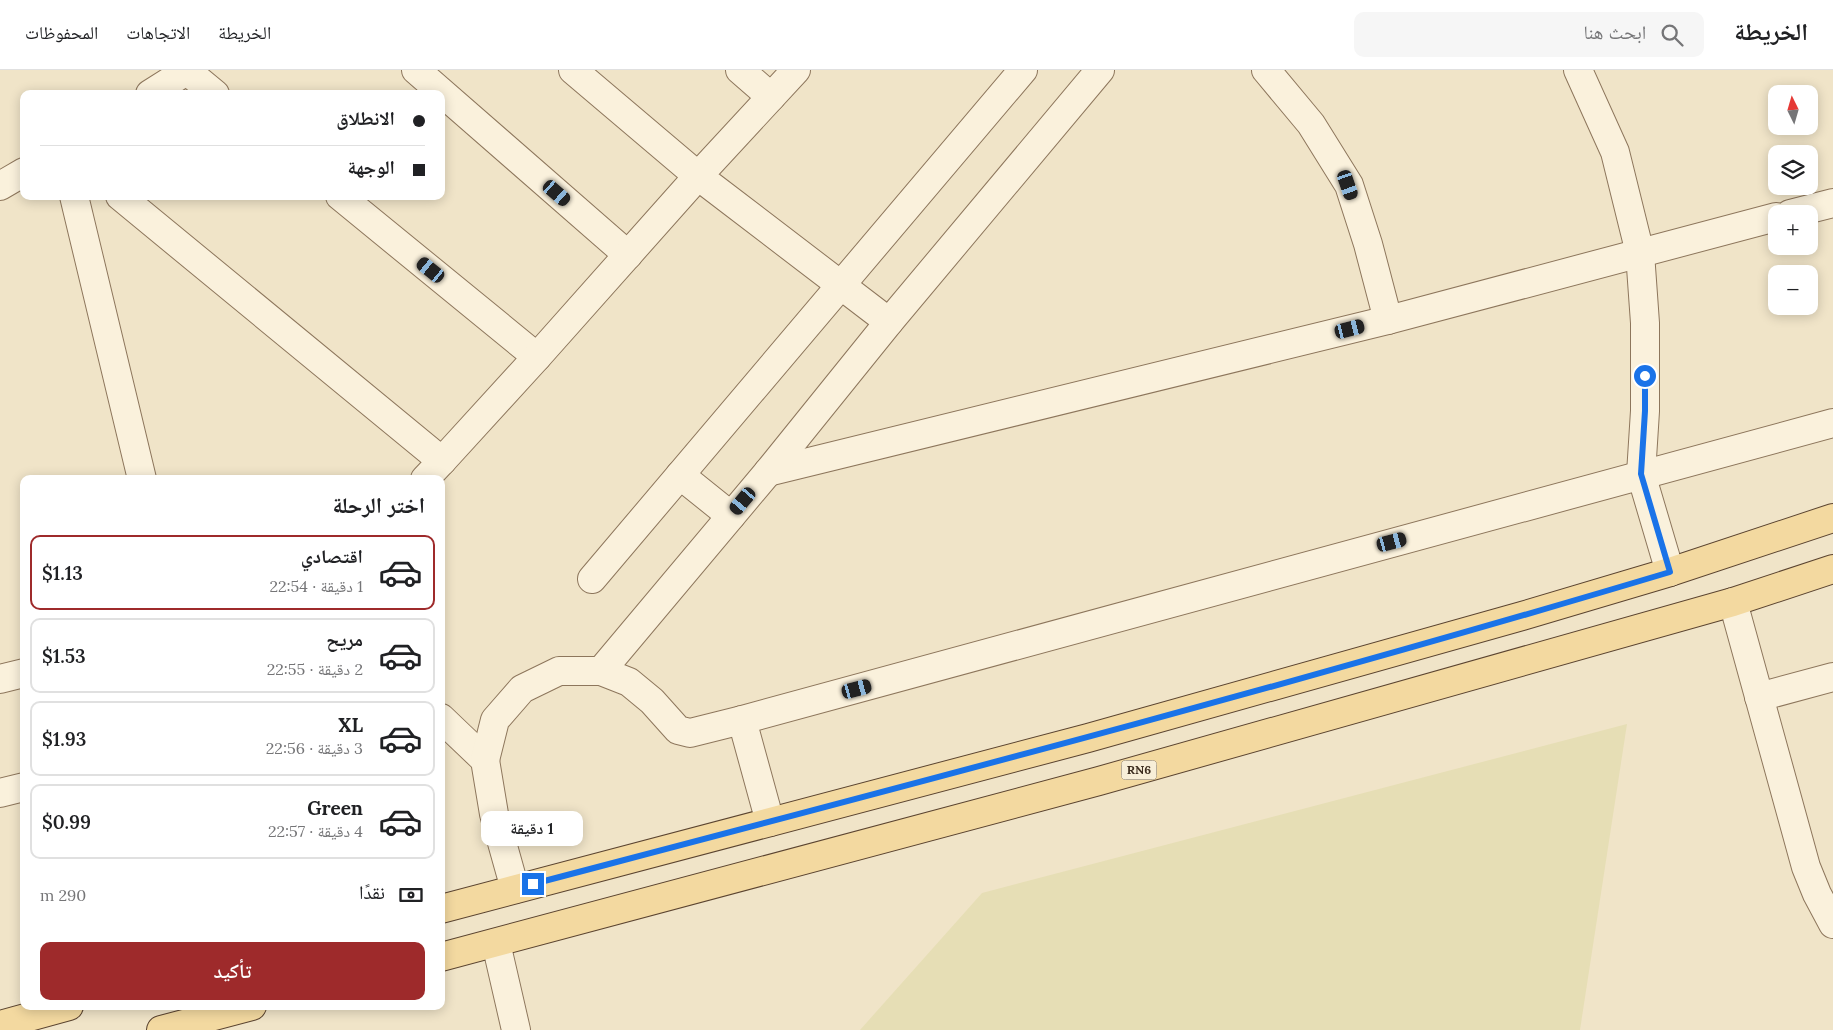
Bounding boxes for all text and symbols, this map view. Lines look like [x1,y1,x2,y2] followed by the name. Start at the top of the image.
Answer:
[1354,12,1704,57] search box
[1734,16,1808,47] text: الخريطة
[1583,20,1646,44] text: ابحث هنا
[25,21,98,44] text: المحفوظات
[126,21,190,44] text: الاتجاهات
[218,21,271,44] text: الخريطة
[1658,21,1686,49] icon: search
[1768,85,1818,135] north arrow
[1768,85,1818,315] map controls
[336,106,395,130] text: الانطلاق
[1768,145,1818,195] button: layers
[347,155,395,179] text: الوجهة
[1336,168,1359,202] car
[540,177,573,209] car
[1768,205,1818,255] button: +
[414,255,447,285] car
[1768,265,1818,315] button: −
[1333,318,1366,340] car
[1634,365,1656,387] route start
[727,485,758,517] car
[332,491,425,519] text: اختر الرحلة
[1375,531,1408,553] car
[301,544,363,568] text: اقتصادي
[378,550,423,595] icon: car
[42,561,83,585] text: $1.13
[269,576,363,596] text: 1 دقيقة · 22:54
[326,627,363,651] text: مريح
[378,633,423,678] icon: car
[42,644,86,668] text: $1.53
[267,659,363,679] text: 2 دقيقة · 22:55
[840,678,873,700] car
[338,713,363,737] text: XL
[378,716,423,761] icon: car
[42,727,86,751] text: $1.93
[266,738,363,758] text: 3 دقيقة · 22:56
[1122,760,1156,780] road number: RN6
[307,796,363,820] text: Green
[378,799,423,844] icon: car
[42,810,91,834] text: $0.99
[482,812,584,846] callout: 1 دقيقة
[510,818,554,838] text: 1 دقيقة
[268,821,363,841] text: 4 دقيقة · 22:57
[522,873,544,895] route end
[359,880,385,904] text: نقدًا
[397,881,425,909] icon: cash
[40,885,86,905] text: 290 m
[40,942,425,1000] button: تأكيد

